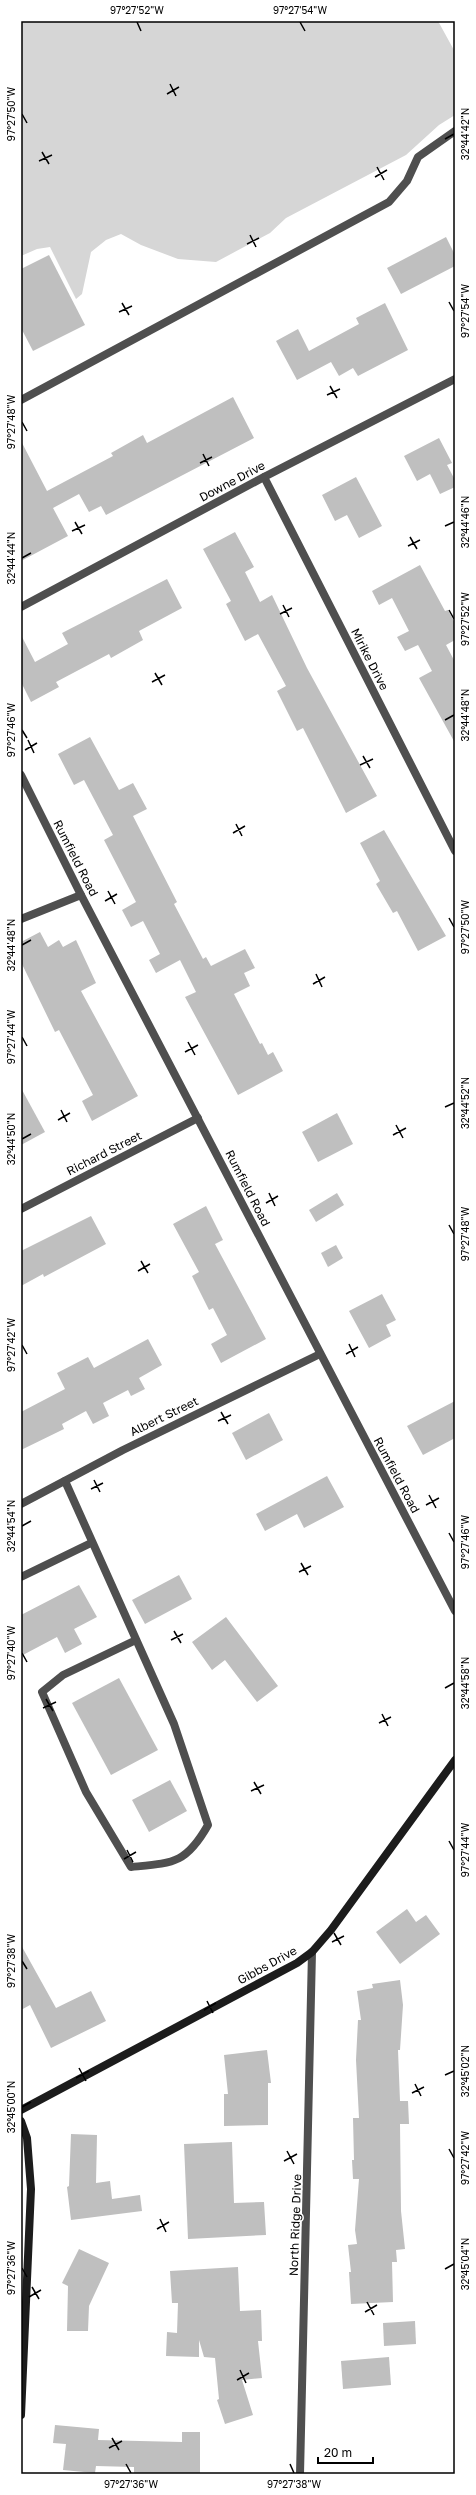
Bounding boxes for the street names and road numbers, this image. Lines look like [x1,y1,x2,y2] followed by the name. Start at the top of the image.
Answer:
[197,457,267,505] street label: Downe Drive
[348,625,392,693] street label: Mirike Drive
[50,817,102,899] street label: Rumfield Road
[64,1127,144,1178] street label: Richard Street
[222,1147,274,1229] street label: Rumfield Road
[127,1393,201,1439] street label: Albert Street
[371,1434,423,1516] street label: Rumfield Road
[235,1943,299,1987] street label: Gibbs Drive
[286,2174,304,2276] street label: North Ridge Drive

